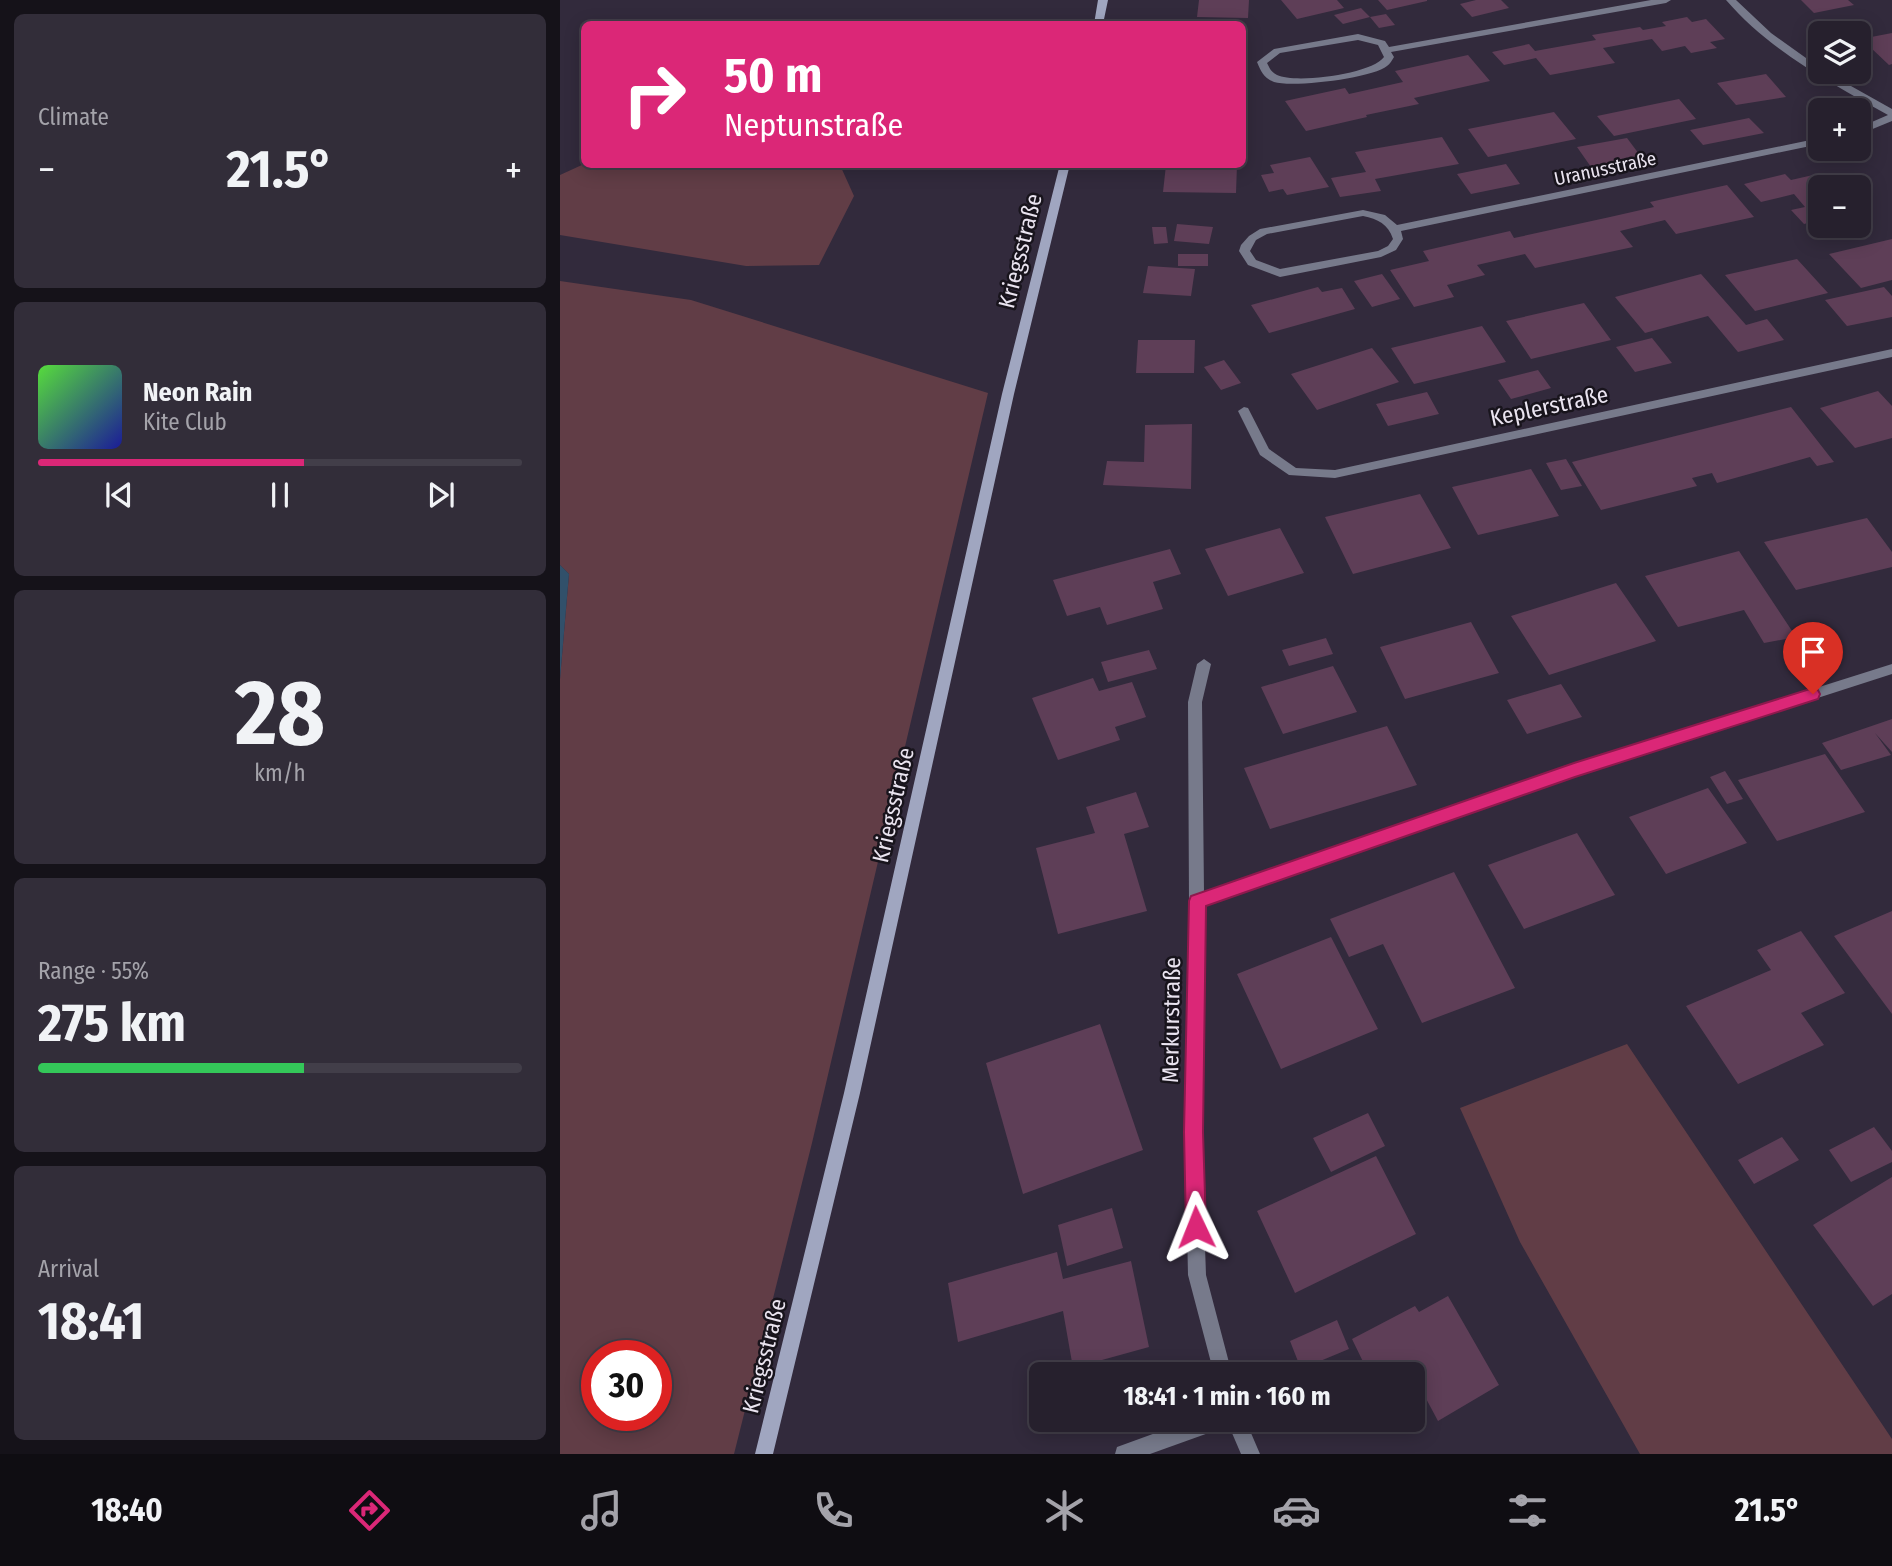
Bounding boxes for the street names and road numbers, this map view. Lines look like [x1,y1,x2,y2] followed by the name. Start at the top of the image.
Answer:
[1552,146,1658,191] street label: Uranusstraße
[992,191,1048,311] street label: Kriegsstraße
[1487,380,1611,432] street label: Keplerstraße
[866,745,920,865] street label: Kriegsstraße
[1156,957,1186,1083] street label: Merkurstraße
[736,1296,792,1416] street label: Kriegsstraße

